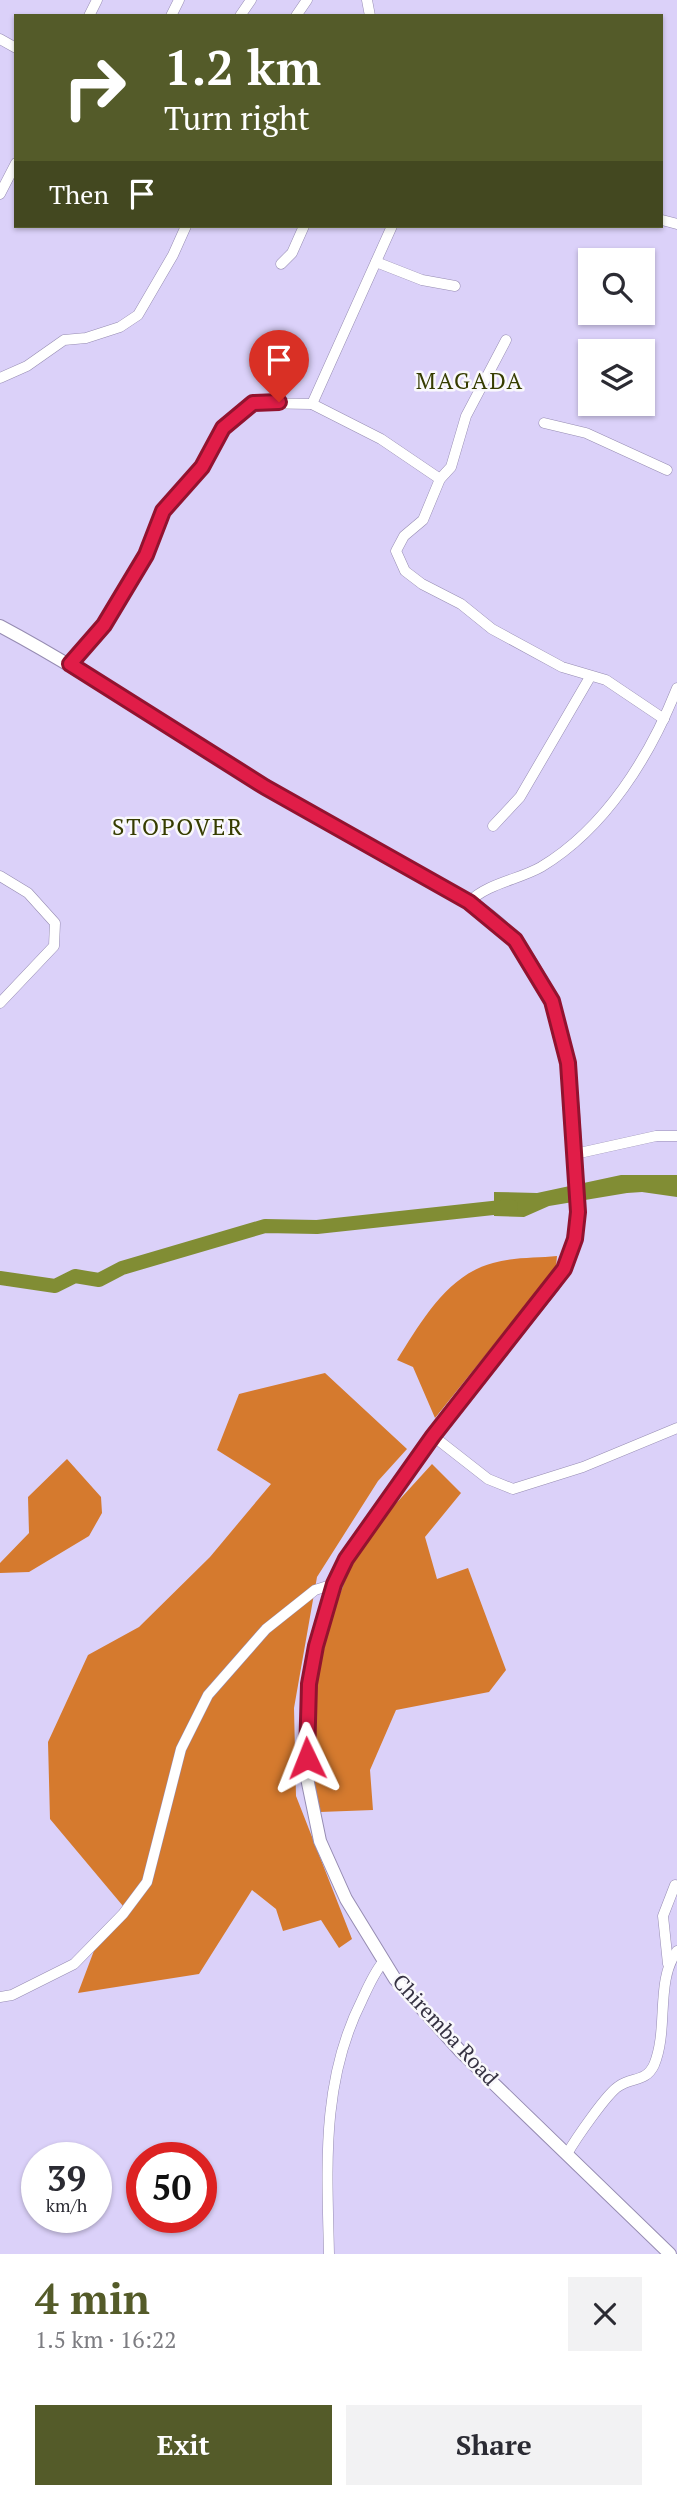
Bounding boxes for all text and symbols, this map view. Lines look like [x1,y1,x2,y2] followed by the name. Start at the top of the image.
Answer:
[164,34,321,99] text: 1.2 km
[49,42,140,133] icon: right
[164,97,310,139] text: Turn right
[123,175,161,213] icon: arrive
[49,177,109,211] text: Then
[578,248,655,416] map controls
[578,248,655,325] button: search
[249,330,309,402] pin
[578,339,655,416] button: layers
[260,341,298,379] icon: arrive
[416,365,524,396] district label: MAGADA
[112,811,244,842] district label: STOPOVER
[270,1721,344,1795] position arrow
[387,1968,505,2091] street label: Chiremba Road
[126,2142,217,2233] speed limit sign: 50
[47,2155,86,2201] text: 39
[46,2193,87,2217] text: km/h
[35,2270,150,2326] text: 4 min
[568,2277,642,2351] button: close
[35,2324,177,2355] text: 1.5 km · 16:22
[35,2405,332,2485] button: Exit
[346,2405,642,2485] button: Share

